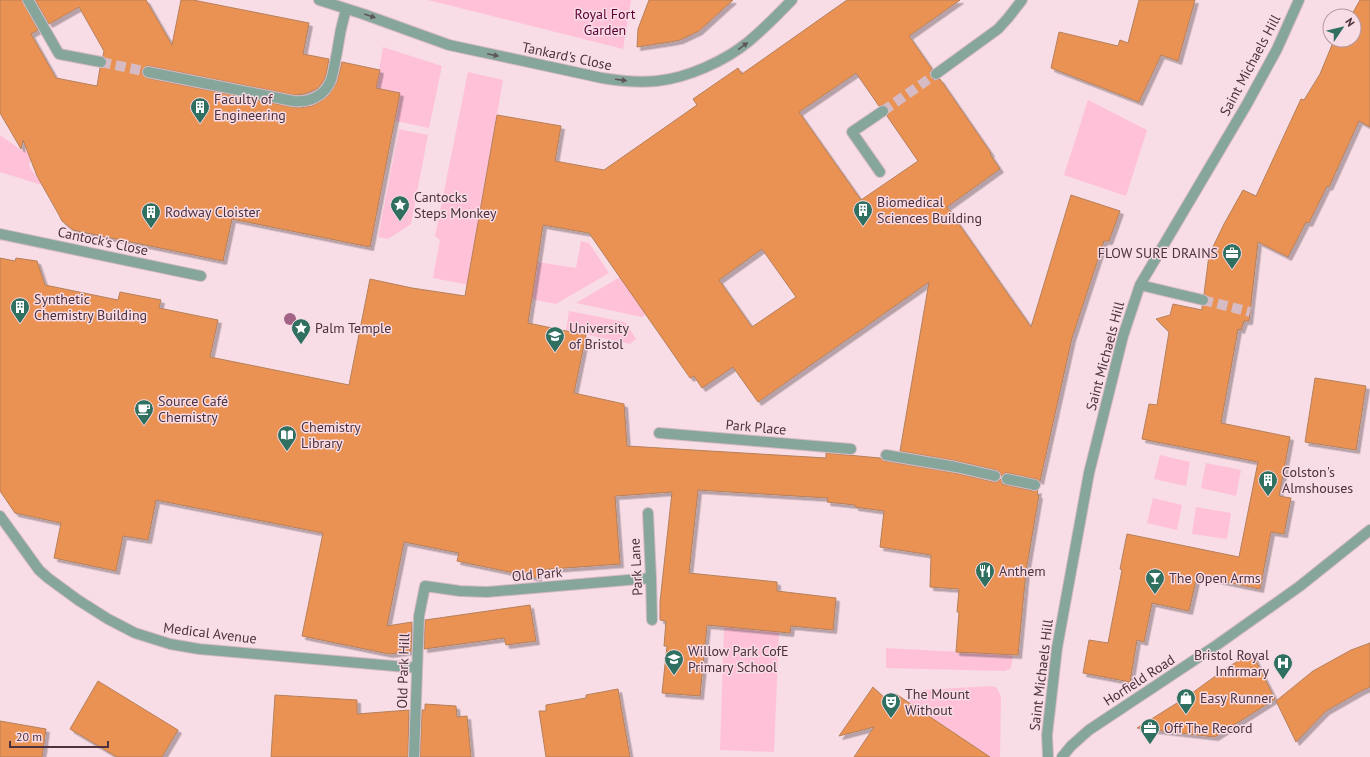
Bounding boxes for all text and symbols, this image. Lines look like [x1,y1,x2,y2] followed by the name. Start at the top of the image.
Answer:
[575,5,636,39] park label: Royal Fort Garden
[1322,8,1362,48] north arrow
[1216,11,1284,119] street label: Saint Michaels Hill
[364,14,376,20] one-way arrow
[1342,15,1358,29] text: N
[520,38,614,74] street label: Tankard's Close
[737,41,748,50] one-way arrow
[487,52,500,58] one-way arrow
[615,77,627,84] one-way arrow
[214,90,286,124] place label: Faculty of Engineering
[189,96,211,124] building icon: Faculty of Engineering
[414,188,497,222] place label: Cantocks Steps Monkey
[877,193,982,227] place label: Biomedical Sciences Building
[389,194,411,222] place icon: Cantocks Steps Monkey
[852,199,874,227] building icon: Biomedical Sciences Building
[140,201,162,229] building icon: Rodway Cloister
[165,203,261,221] place label: Rodway Cloister
[56,223,150,259] street label: Cantock's Close
[1221,242,1243,270] office icon: FLOW SURE DRAINS
[1098,244,1218,262] place label: FLOW SURE DRAINS
[34,290,147,324] place label: Synthetic Chemistry Building
[9,296,31,324] building icon: Synthetic Chemistry Building
[1082,299,1128,413] street label: Saint Michaels Hill
[290,317,312,345] place icon: Palm Temple
[315,319,391,337] place label: Palm Temple
[569,319,629,353] place label: University of Bristol
[544,325,566,353] school or university icon: University of Bristol
[158,392,228,426] place label: Source Café Chemistry
[133,398,155,426] cafe icon: Source Café Chemistry
[725,415,787,439] street label: Park Place
[301,418,361,452] place label: Chemistry Library
[276,424,298,452] library icon: Chemistry Library
[1282,463,1353,497] place label: Colston's Almshouses
[1257,469,1279,497] building icon: Colston's Almshouses
[626,538,646,596] street label: Park Lane
[974,560,996,588] restaurant icon: Anthem
[999,562,1046,580] place label: Anthem
[511,563,563,585] street label: Old Park
[1144,567,1166,595] bar icon: The Open Arms
[1169,569,1261,587] place label: The Open Arms
[162,618,258,648] street label: Medical Avenue
[1025,618,1057,732] street label: Saint Michaels Hill
[393,633,413,709] street label: Old Park Hill
[688,642,788,676] place label: Willow Park CofE Primary School
[1194,646,1269,680] place label: Bristol Royal Infirmary
[663,648,685,676] school or university icon: Willow Park CofE Primary School
[1100,650,1178,710] street label: Horfield Road
[1272,652,1294,680] hospital icon: Bristol Royal Infirmary
[905,685,970,719] place label: The Mount Without
[1175,687,1197,715] shop icon: Easy Runner
[1200,689,1273,707] place label: Easy Runner
[880,691,902,719] theatre icon: The Mount Without
[1139,717,1161,745] office icon: Off The Record
[1164,719,1253,737] place label: Off The Record
[10,723,108,749] scale bar
[16,729,42,744] text: 20 m

